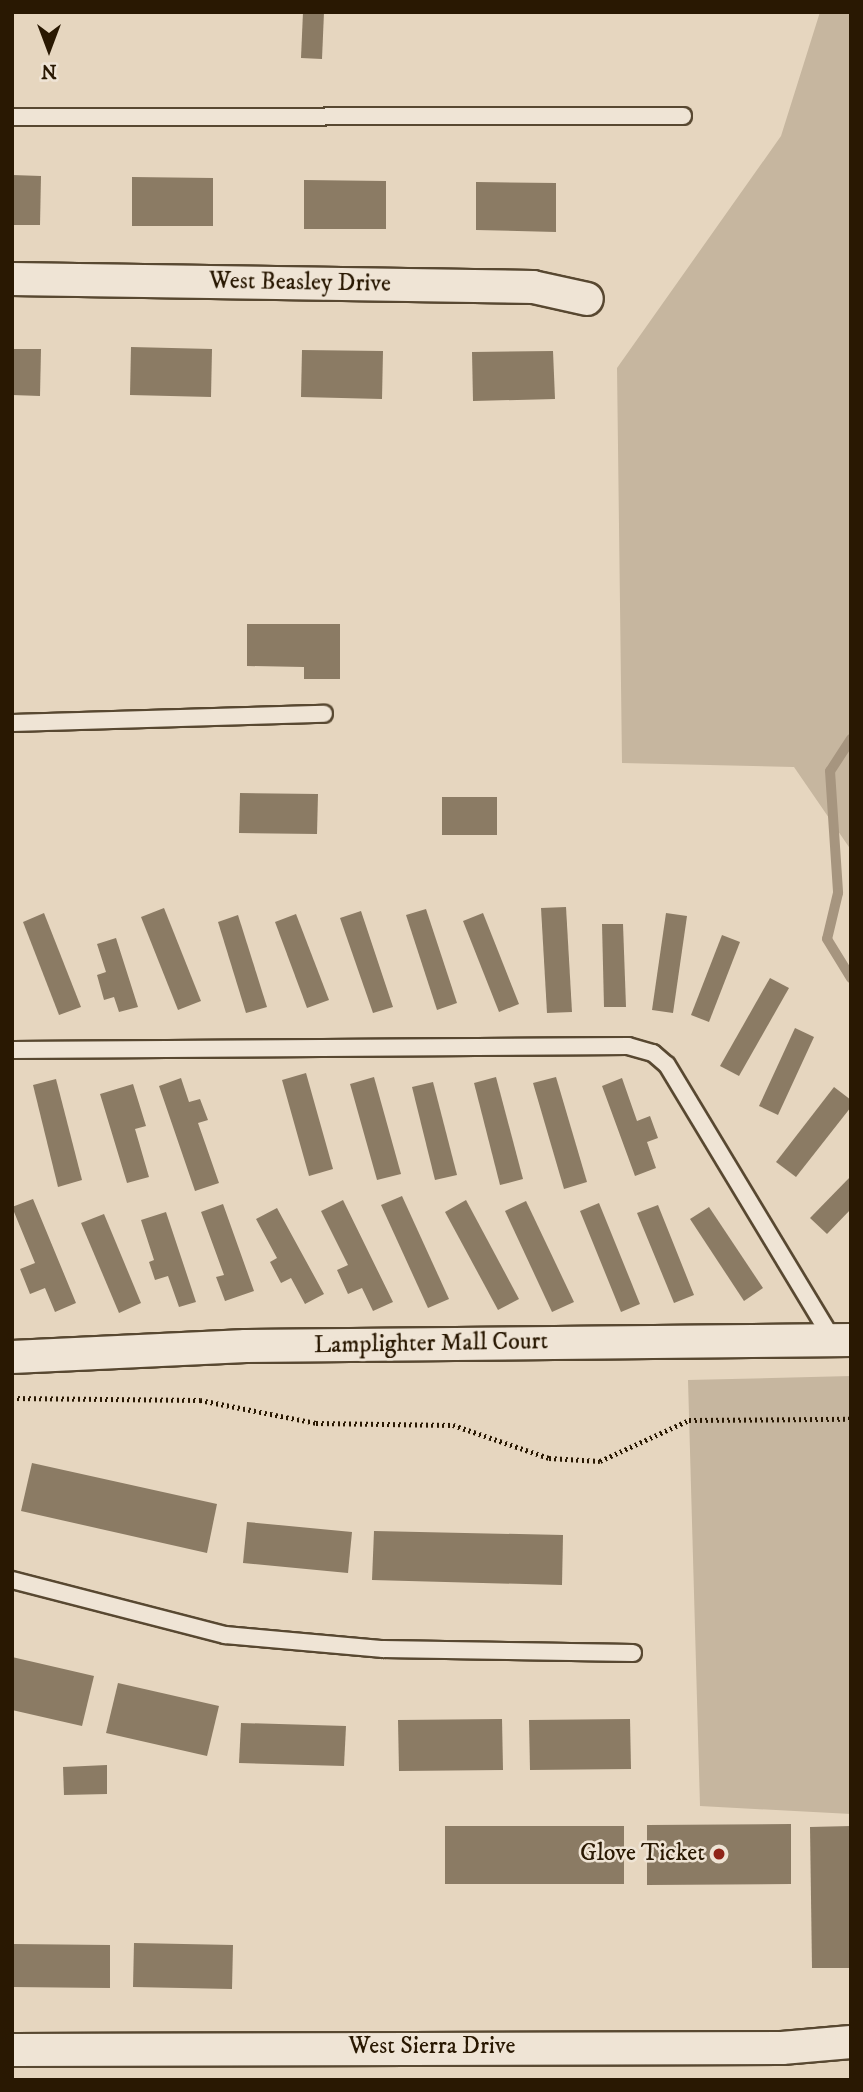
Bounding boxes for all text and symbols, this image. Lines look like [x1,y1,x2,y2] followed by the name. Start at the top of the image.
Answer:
[14,14,84,84] north arrow
[41,59,57,82] text: N
[209,267,391,299] street label: West Beasley Drive
[314,1328,548,1360] street label: Lamplighter Mall Court
[580,1840,705,1868] place label: Glove Ticket
[711,1846,727,1862] marker: Glove Ticket
[349,2033,515,2061] street label: West Sierra Drive

